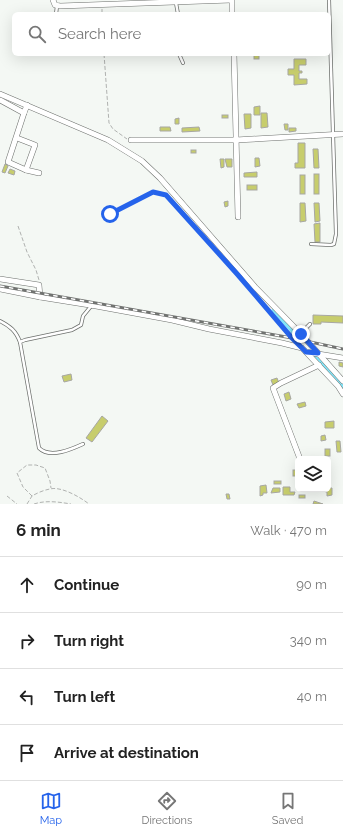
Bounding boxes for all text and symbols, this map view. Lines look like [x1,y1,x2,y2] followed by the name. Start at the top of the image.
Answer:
[12,12,331,56] search box
[26,23,48,45] icon: search
[58,25,141,43] text: Search here
[101,205,119,223] route start
[292,325,310,343] route end
[295,456,331,492] map controls
[295,456,331,492] button: layers
[16,520,61,540] text: 6 min
[250,523,327,538] text: Walk · 470 m
[16,574,38,596] icon: ahead
[54,576,119,594] text: Continue
[296,577,327,592] text: 90 m
[16,630,38,652] icon: right
[54,632,124,650] text: Turn right
[290,633,327,648] text: 340 m
[16,686,38,708] icon: left
[54,688,115,706] text: Turn left
[297,689,327,704] text: 40 m
[16,742,38,764] icon: arrive
[54,744,199,762] text: Arrive at destination
[40,790,62,827] tab: Map
[142,790,192,827] tab: Directions
[272,790,303,827] tab: Saved

